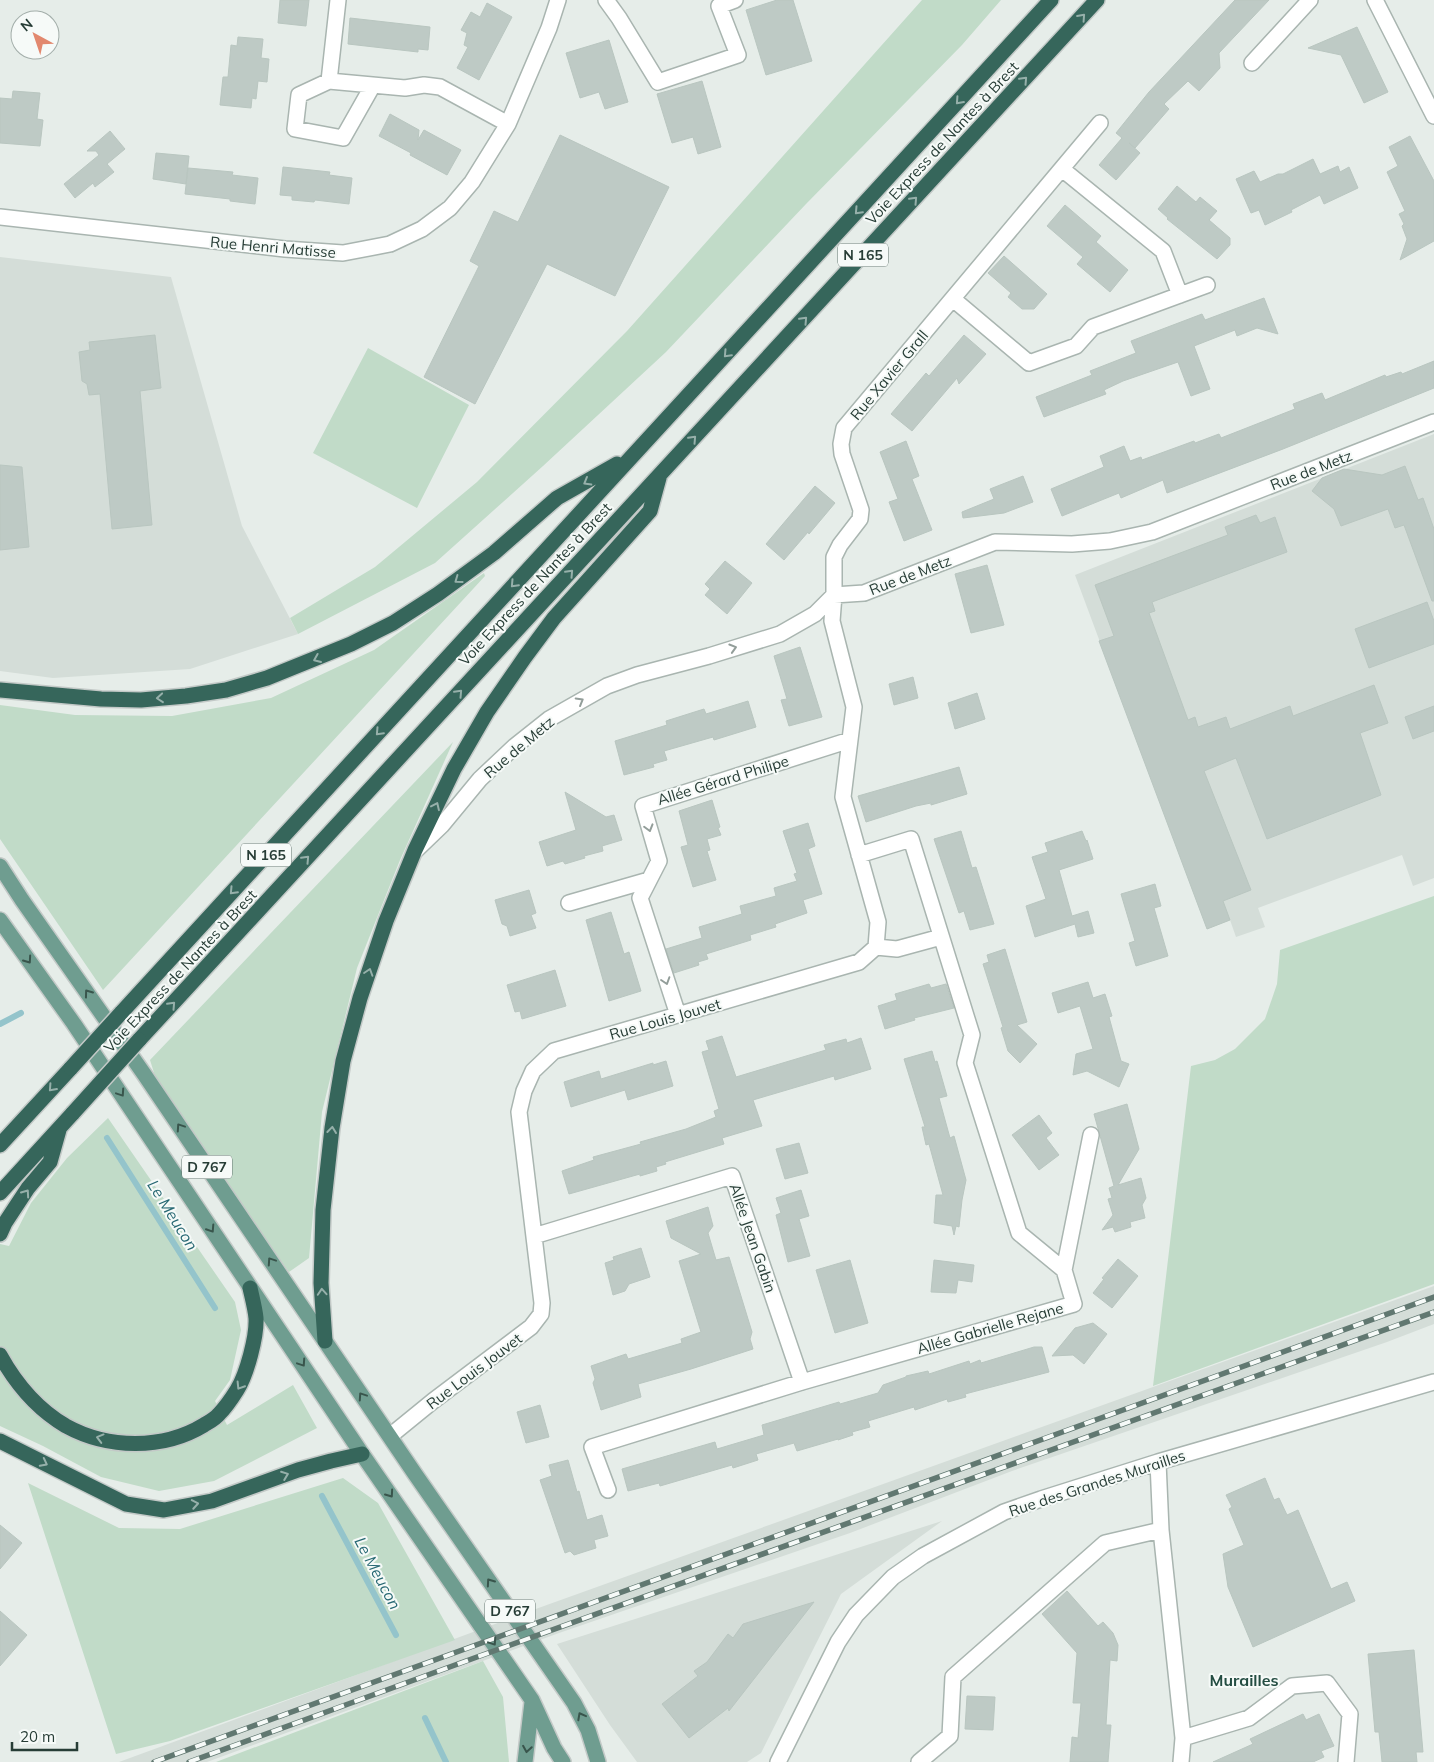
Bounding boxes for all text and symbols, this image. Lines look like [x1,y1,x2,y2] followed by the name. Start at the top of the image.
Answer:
[10,10,60,60] north arrow
[1076,14,1085,23] one-way arrow
[17,15,36,35] text: N
[861,58,1023,228] street label: Voie Express de Nantes à Brest
[1018,77,1027,86] one-way arrow
[956,95,965,104] one-way arrow
[908,197,917,206] one-way arrow
[855,205,864,214] one-way arrow
[209,232,337,262] street label: Rue Henri Matisse
[838,244,888,266] road number: N 165
[798,316,807,325] one-way arrow
[846,326,932,424] street label: Rue Xavier Grall
[723,348,732,357] one-way arrow
[687,436,696,445] one-way arrow
[1267,446,1355,494] street label: Rue de Metz
[583,475,592,485] one-way arrow
[454,499,616,669] street label: Voie Express de Nantes à Brest
[866,551,954,599] street label: Rue de Metz
[564,570,573,579] one-way arrow
[454,574,464,583] one-way arrow
[511,579,520,588] one-way arrow
[728,644,737,654] one-way arrow
[313,653,322,664] one-way arrow
[454,689,463,698] one-way arrow
[156,693,164,704] one-way arrow
[575,697,584,707] one-way arrow
[480,712,558,782] street label: Rue de Metz
[376,727,385,736] one-way arrow
[655,751,791,809] street label: Allée Gérard Philipe
[430,802,441,811] one-way arrow
[644,824,654,832] one-way arrow
[241,844,291,866] road number: N 165
[300,856,309,865] one-way arrow
[230,885,239,894] one-way arrow
[99,886,261,1056] street label: Voie Express de Nantes à Brest
[22,954,31,963] one-way arrow
[363,969,373,977] one-way arrow
[661,976,671,984] one-way arrow
[85,989,94,999] one-way arrow
[607,994,723,1044] street label: Rue Louis Jouvet
[166,1001,175,1010] one-way arrow
[49,1082,58,1091] one-way arrow
[115,1087,124,1097] one-way arrow
[177,1123,186,1133] one-way arrow
[326,1126,337,1134] one-way arrow
[182,1156,232,1178] road number: D 767
[143,1176,203,1254] water label: Le Meucon
[725,1181,781,1295] street label: Allée Jean Gabin
[20,1189,29,1199] one-way arrow
[205,1223,214,1232] one-way arrow
[268,1258,278,1267] one-way arrow
[317,1288,328,1296] one-way arrow
[914,1298,1066,1358] street label: Allée Gabrielle Rejane
[422,1329,526,1413] street label: Rue Louis Jouvet
[296,1357,305,1367] one-way arrow
[236,1380,246,1389] one-way arrow
[359,1392,368,1402] one-way arrow
[95,1433,104,1444] one-way arrow
[1006,1445,1188,1521] street label: Rue des Grandes Murailles
[38,1457,47,1467] one-way arrow
[280,1471,289,1481] one-way arrow
[384,1488,393,1498] one-way arrow
[191,1500,200,1510] one-way arrow
[351,1533,405,1613] water label: Le Meucon
[487,1578,496,1588] one-way arrow
[485,1600,535,1622] road number: D 767
[487,1636,496,1646] one-way arrow
[1210,1670,1278,1690] district label: Murailles
[577,1713,587,1722] one-way arrow
[12,1720,78,1752] scale bar
[20,1727,55,1746] text: 20 m
[523,1744,533,1753] one-way arrow

